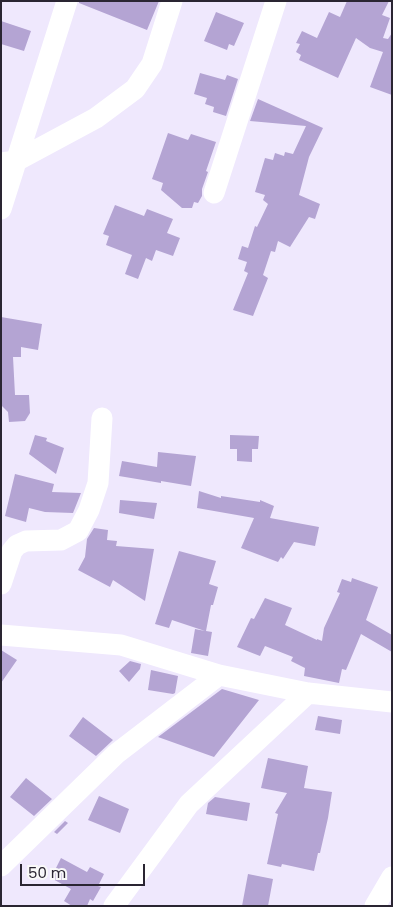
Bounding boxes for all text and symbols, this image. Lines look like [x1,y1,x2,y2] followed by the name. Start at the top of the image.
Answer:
[22,854,148,886] scale bar
[28,862,66,883] text: 50 m

